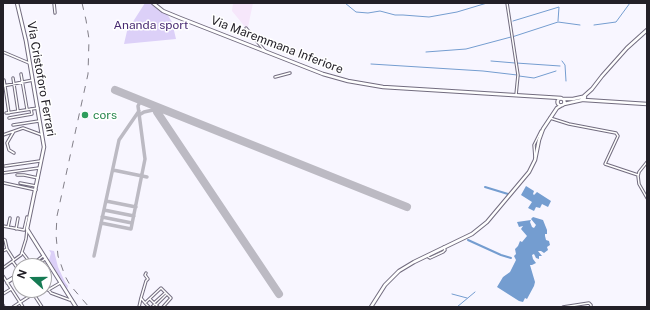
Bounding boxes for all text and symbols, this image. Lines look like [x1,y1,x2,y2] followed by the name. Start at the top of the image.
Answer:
[209,13,345,77] street label: Via Maremmana Inferiore
[114,18,188,32] park label: Ananda sport
[24,20,58,138] street label: Via Cristoforo Ferrari
[93,108,117,122] place label: cors
[80,110,90,120] marker: cors
[12,258,52,298] north arrow
[15,268,29,280] text: N

